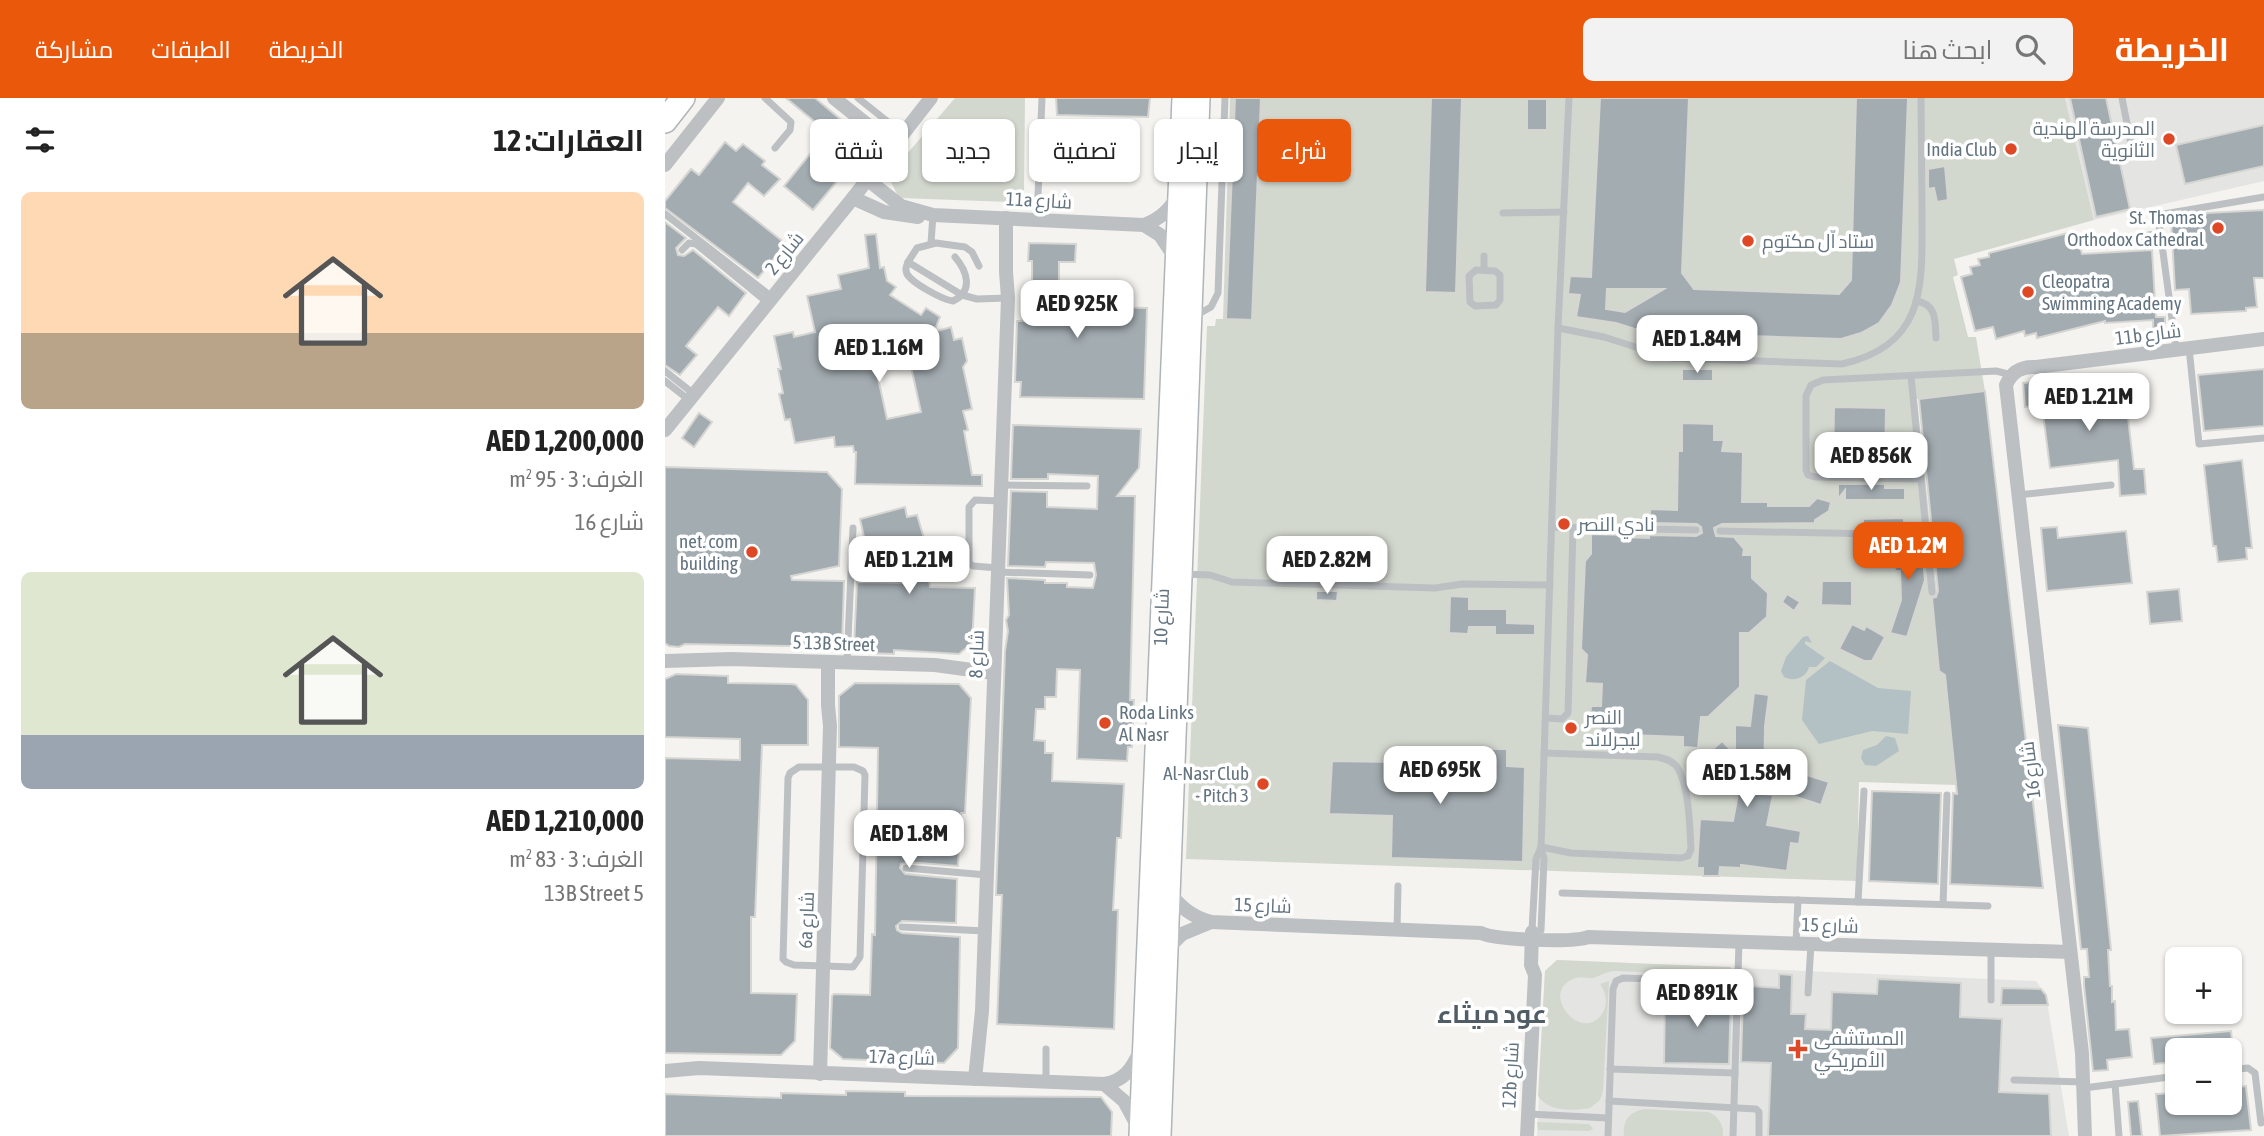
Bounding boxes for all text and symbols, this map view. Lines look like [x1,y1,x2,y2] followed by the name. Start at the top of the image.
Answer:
[1583,18,2073,81] search box
[2011,30,2049,68] icon: search
[2115,30,2229,68] text: الخريطة
[1902,35,1993,65] text: ابحث هنا
[35,36,113,63] text: مشاركة
[151,36,231,63] text: الطبقات
[269,36,344,63] text: الخريطة
[2033,117,2155,162] place label: المدرسة الهندية الثانوية
[810,119,908,182] chip: شقة
[922,119,1015,182] chip: جديد
[1029,119,1140,182] chip: تصفية
[1154,119,1243,182] chip: إيجار
[1257,119,1351,182] chip: شراء
[21,121,59,159] icon: filters
[493,123,644,157] text: العقارات: 12
[2161,131,2177,147] marker: المدرسة الهندية الثانوية
[1926,138,1997,160] place label: India Club
[2003,141,2019,157] marker: India Club
[1005,187,1073,216] street label: 11a شارع
[2067,206,2204,250] place label: St. Thomas Orthodox Cathedral
[2210,220,2226,236] marker: St. Thomas Orthodox Cathedral
[760,227,810,281] street label: شارع 2
[1762,229,1874,255] place label: ستاد اّل مكتوم
[1740,233,1756,249] marker: ستاد اّل مكتوم
[270,238,396,364] icon: home
[2042,270,2182,314] place label: Cleopatra Swimming Academy
[1005,280,1149,340] pin: AED 925K
[2020,284,2036,300] marker: Cleopatra Swimming Academy
[1037,290,1117,316] text: AED 925K
[1617,316,1777,375] pin: AED 1.84M
[2114,319,2183,352] street label: 11b شارع
[799,324,959,384] pin: AED 1.16M
[1652,325,1742,351] text: AED 1.84M
[834,334,924,360] text: AED 1.16M
[2009,374,2169,433] pin: AED 1.21M
[2044,383,2134,409] text: AED 1.21M
[486,423,644,457] text: AED 1,200,000
[1799,432,1943,492] pin: AED 856K
[1831,442,1911,468] text: AED 856K
[509,466,644,492] text: الغرف: 3 · 95 m²
[575,509,644,535] text: شارع 16
[1577,513,1655,539] place label: نادي النصر
[1556,516,1572,532] marker: نادي النصر
[1836,522,1980,582] pin: AED 1.2M
[679,530,739,574] place label: net. com building
[1869,532,1947,558] text: AED 1.2M
[829,536,989,596] pin: AED 1.21M
[1247,536,1407,596] pin: AED 2.82M
[744,544,760,560] marker: net. com building
[864,546,954,572] text: AED 1.21M
[1282,546,1372,572] text: AED 2.82M
[1149,588,1176,646] street label: شارع 10
[270,617,396,743] icon: home
[964,629,991,679] street label: شارع 8
[792,631,876,655] street label: 5 13B Street
[1119,701,1194,745] place label: Roda Links Al Nasr
[1584,706,1640,751] place label: النصر ليجرلاند
[1097,715,1113,731] marker: Roda Links Al Nasr
[1563,720,1579,736] marker: النصر ليجرلاند
[2016,740,2047,800] street label: شارع 16
[1368,746,1512,806] pin: AED 695K
[1667,750,1827,809] pin: AED 1.58M
[1400,756,1480,782] text: AED 695K
[1702,759,1792,785] text: AED 1.58M
[1163,762,1249,806] place label: Al-Nasr Club - Pitch 3
[1255,776,1271,792] marker: Al-Nasr Club - Pitch 3
[486,803,644,837] text: AED 1,210,000
[837,810,981,870] pin: AED 1.8M
[870,820,948,846] text: AED 1.8M
[509,846,644,872] text: الغرف: 3 · 83 m²
[544,880,644,906] text: 5 13B Street
[794,891,821,949] street label: 6a شارع
[1234,893,1292,920] street label: شارع 15
[1801,913,1859,940] street label: شارع 15
[2165,947,2242,1115] map controls
[2165,947,2242,1024] button: +
[1625,970,1769,1029] pin: AED 891K
[1657,979,1737,1005] text: AED 891K
[1437,999,1547,1029] district label: عود ميثاء
[1814,1027,1904,1075] place label: المستشفى الأمريكي
[2165,1038,2242,1115] button: −
[1788,1039,1808,1059] marker: المستشفى الأمريكي
[1497,1041,1526,1109] street label: 12b شارع
[868,1045,935,1072] street label: 17a شارع

